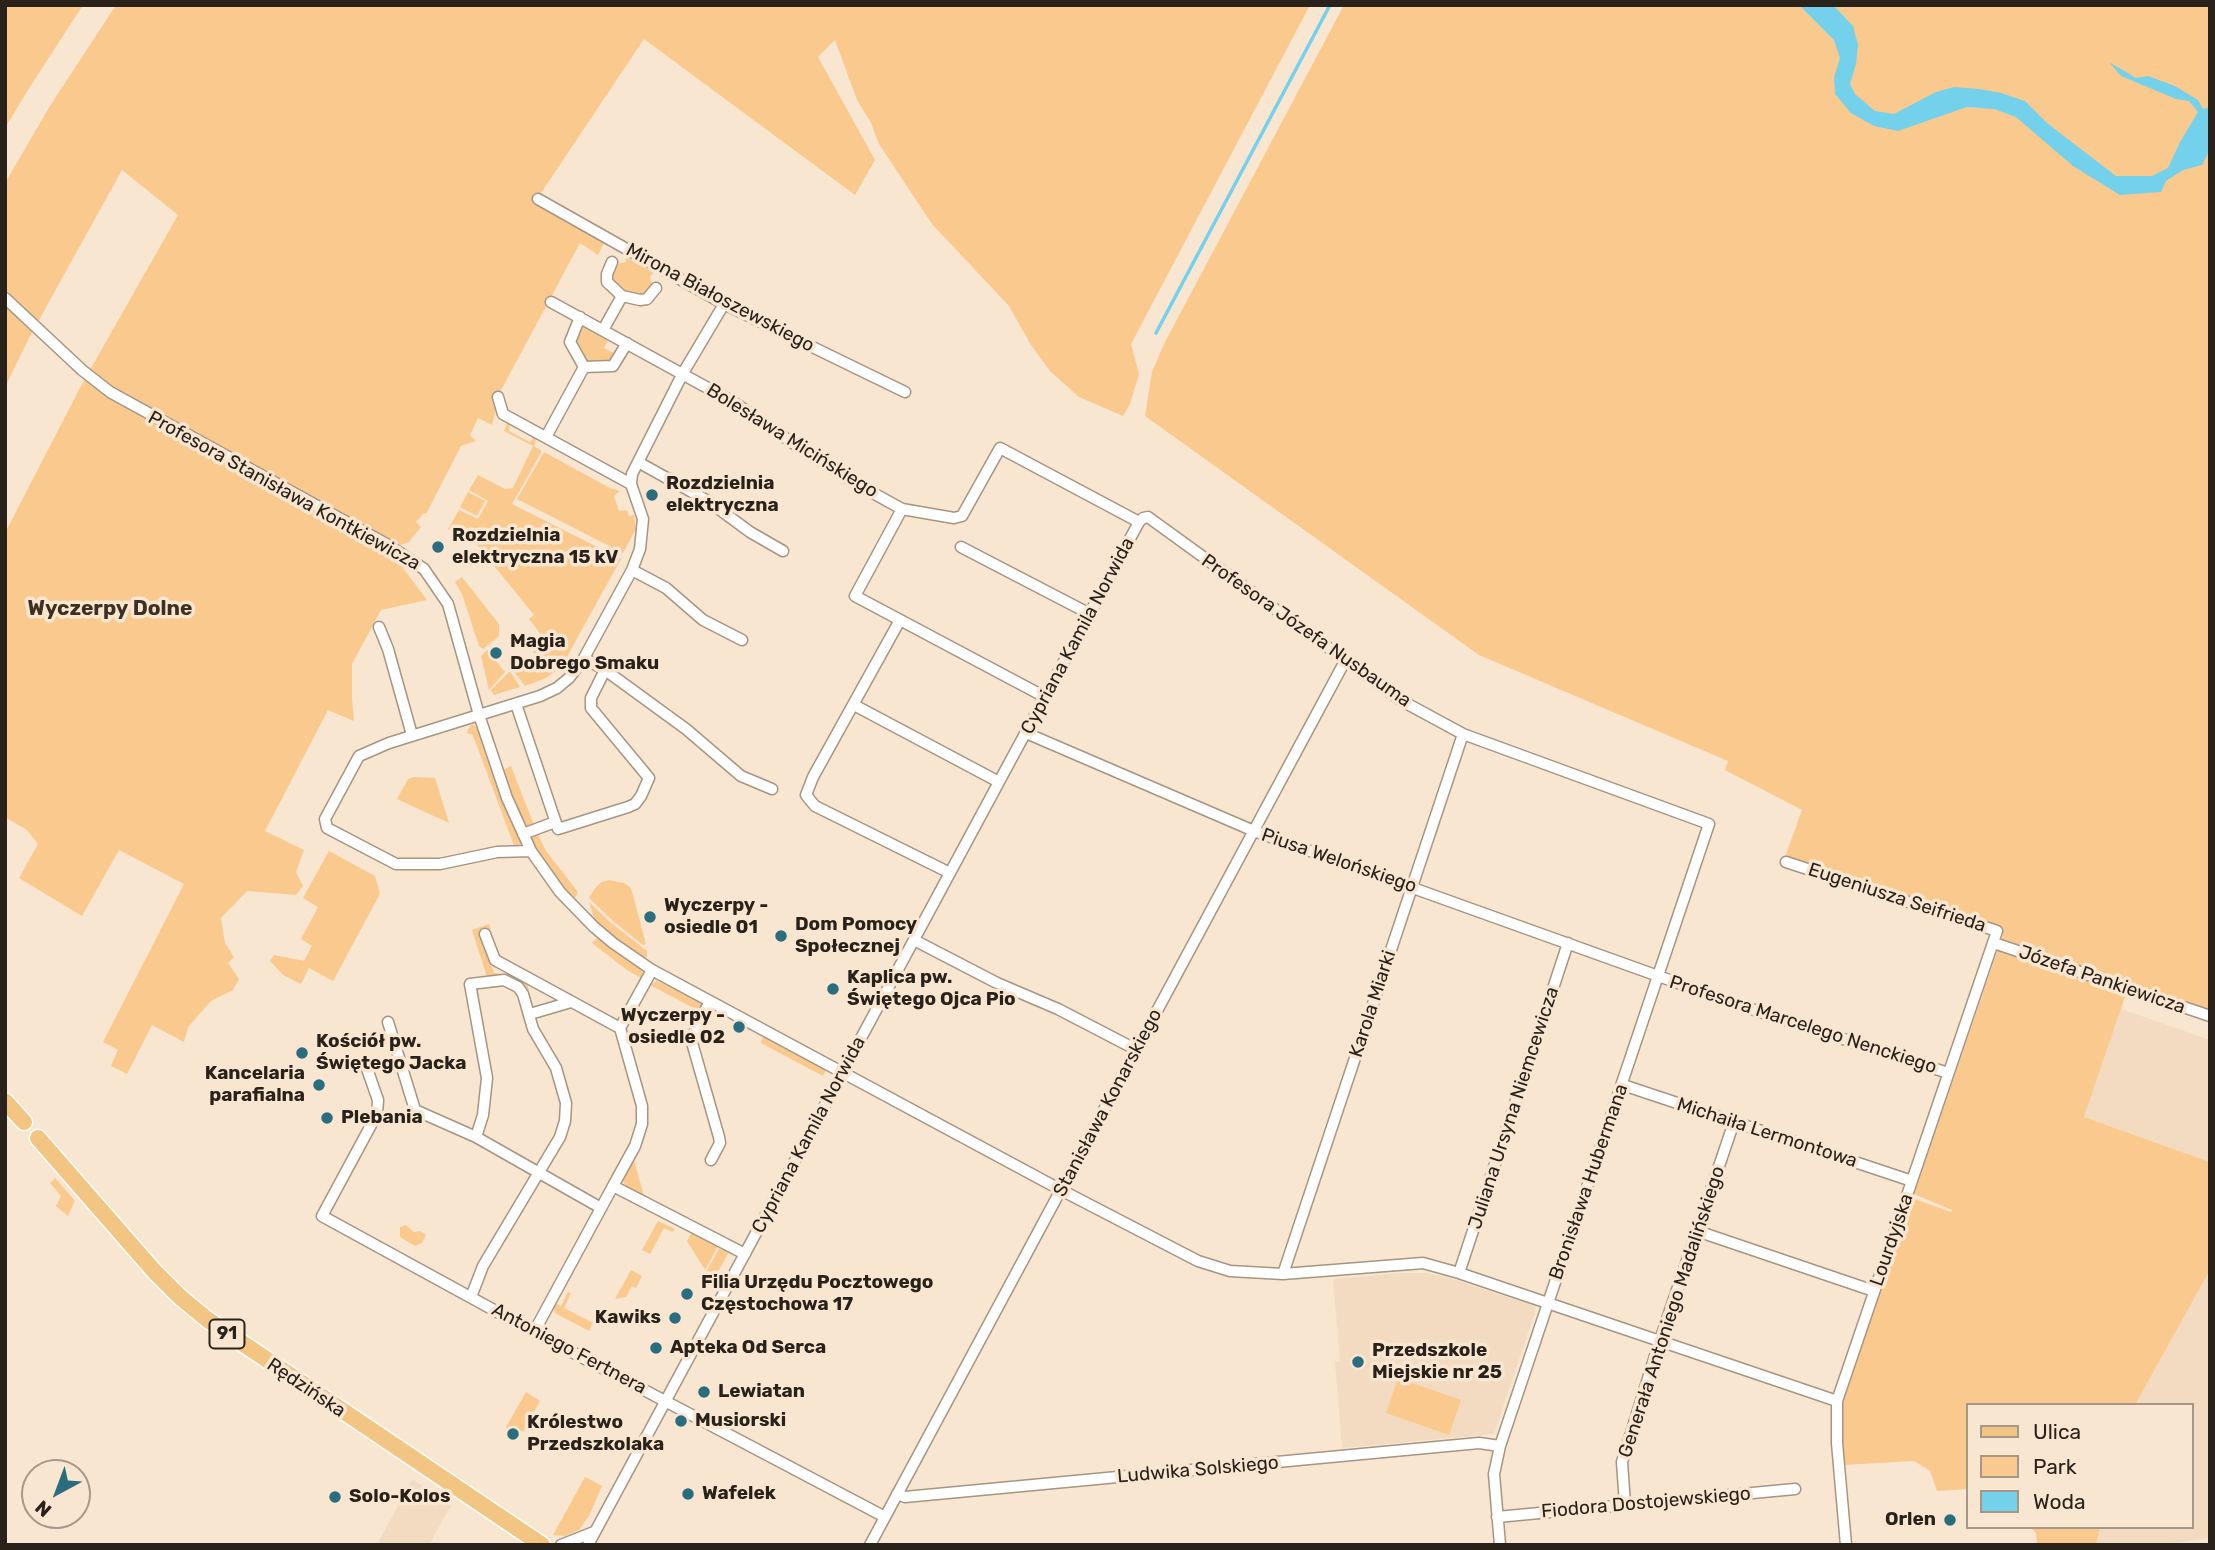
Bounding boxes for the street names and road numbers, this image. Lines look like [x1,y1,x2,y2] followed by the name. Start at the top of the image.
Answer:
[622,239,818,357] street label: Mirona Białoszewskiego
[702,379,882,503] street label: Bolesława Micińskiego
[144,406,424,576] street label: Profesora Stanisława Kontkiewicza
[1016,534,1140,738] street label: Cypriana Kamila Norwida
[1197,550,1415,712] street label: Profesora Józefa Nusbauma
[1258,824,1420,898] street label: Piusa Welońskiego
[1805,858,1989,938] street label: Eugeniusza Seifrieda
[2016,941,2188,1019] street label: Józefa Pankiewicza
[1345,948,1401,1060] street label: Karola Miarki
[1667,971,1939,1079] street label: Profesora Marcelego Nenckiego
[1464,984,1564,1232] street label: Juliana Ursyna Niemcewicza
[1049,1005,1167,1201] street label: Stanisława Konarskiego
[747,1033,871,1237] street label: Cypriana Kamila Norwida
[1545,1081,1633,1283] street label: Bronisława Hubermana
[1674,1093,1860,1173] street label: Michaiła Lermontowa
[1614,1164,1730,1460] street label: Generała Antoniego Madalińskiego
[1866,1191,1918,1289] street label: Lourdyjska
[488,1299,650,1399] street label: Antoniego Fertnera
[210,1320,244,1349] road number: 91
[262,1353,350,1423] street label: Rędzińska
[1116,1452,1280,1488] street label: Ludwika Solskiego
[1540,1482,1752,1524] street label: Fiodora Dostojewskiego

